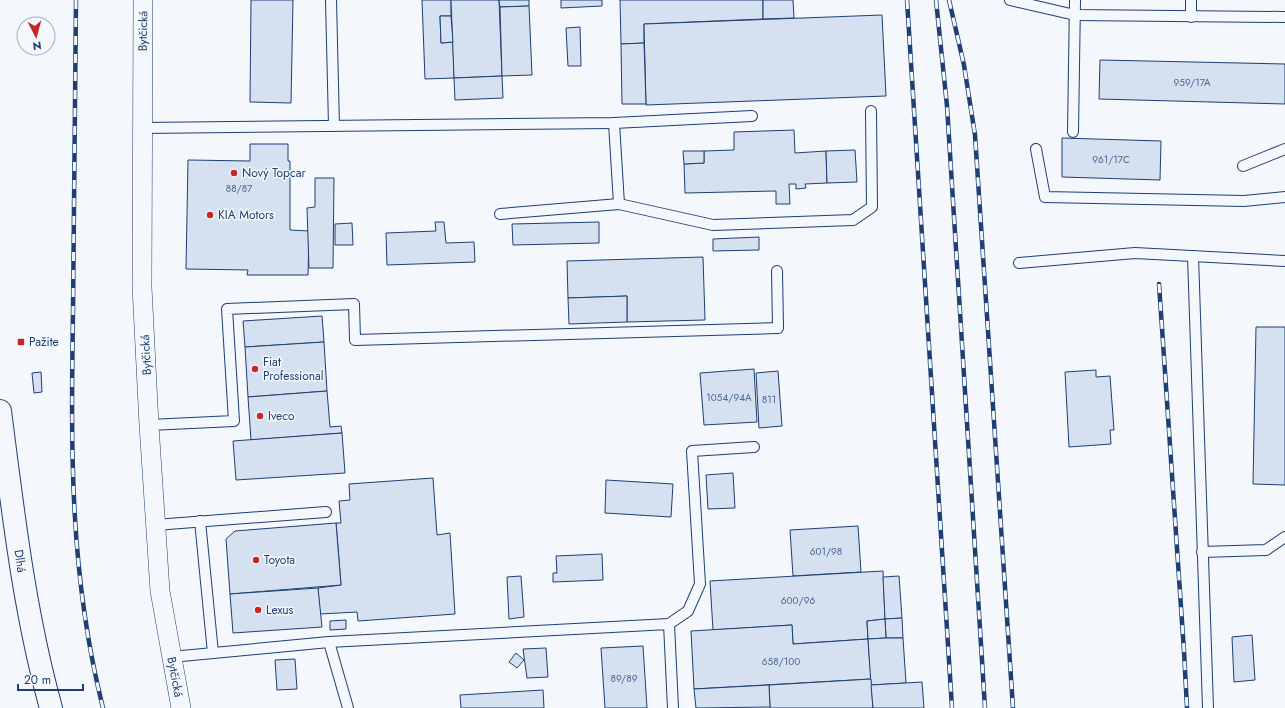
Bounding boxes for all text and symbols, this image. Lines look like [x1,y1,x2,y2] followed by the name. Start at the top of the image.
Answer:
[134,10,152,51] street label: Bytčická
[16,16,56,56] north arrow
[32,38,42,54] text: N
[1174,75,1211,90] house number: 959/17A
[1092,152,1130,167] house number: 961/17C
[242,164,306,182] place label: Nový Topcar
[229,168,239,178] marker: Nový Topcar
[226,181,253,196] house number: 88/87
[218,206,274,224] place label: KIA Motors
[205,210,215,220] marker: KIA Motors
[29,333,59,351] place label: Pažite
[136,334,156,376] street label: Bytčická
[16,337,26,347] marker: Pažite
[263,353,324,385] place label: Fiat Professional
[250,364,260,374] marker: Fiat Professional
[706,390,752,405] house number: 1054/94A
[762,392,776,407] house number: 811
[268,407,295,425] place label: Iveco
[255,411,265,421] marker: Iveco
[810,544,842,559] house number: 601/98
[9,548,31,574] street label: Dlhá
[264,551,295,569] place label: Toyota
[251,555,261,565] marker: Toyota
[781,593,815,608] house number: 600/96
[266,601,294,619] place label: Lexus
[253,605,263,615] marker: Lexus
[762,654,800,669] house number: 658/100
[162,655,188,699] street label: Bytčická
[18,666,83,692] scale bar
[24,671,51,689] text: 20 m
[611,671,638,686] house number: 89/89

